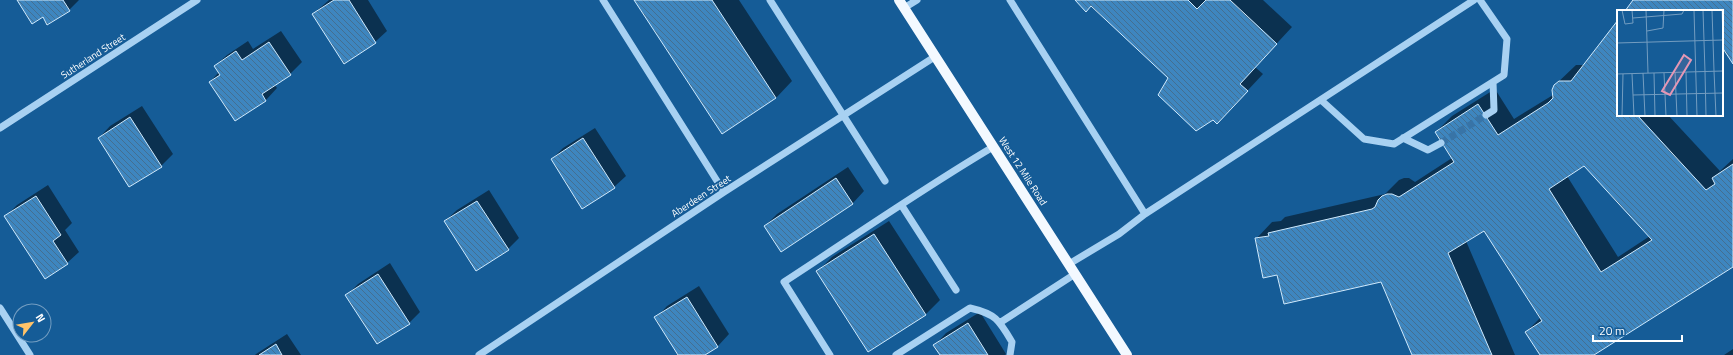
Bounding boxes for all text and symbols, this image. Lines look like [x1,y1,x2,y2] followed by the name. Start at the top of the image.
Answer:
[1617,10,1723,116] inset map
[58,29,129,82] street label: Sutherland Street
[995,134,1051,208] street label: West 12 Mile Road
[668,171,734,221] street label: Aberdeen Street
[12,303,52,343] north arrow
[32,310,49,325] text: N
[1593,317,1682,343] scale bar
[1599,321,1625,340] text: 20 m

